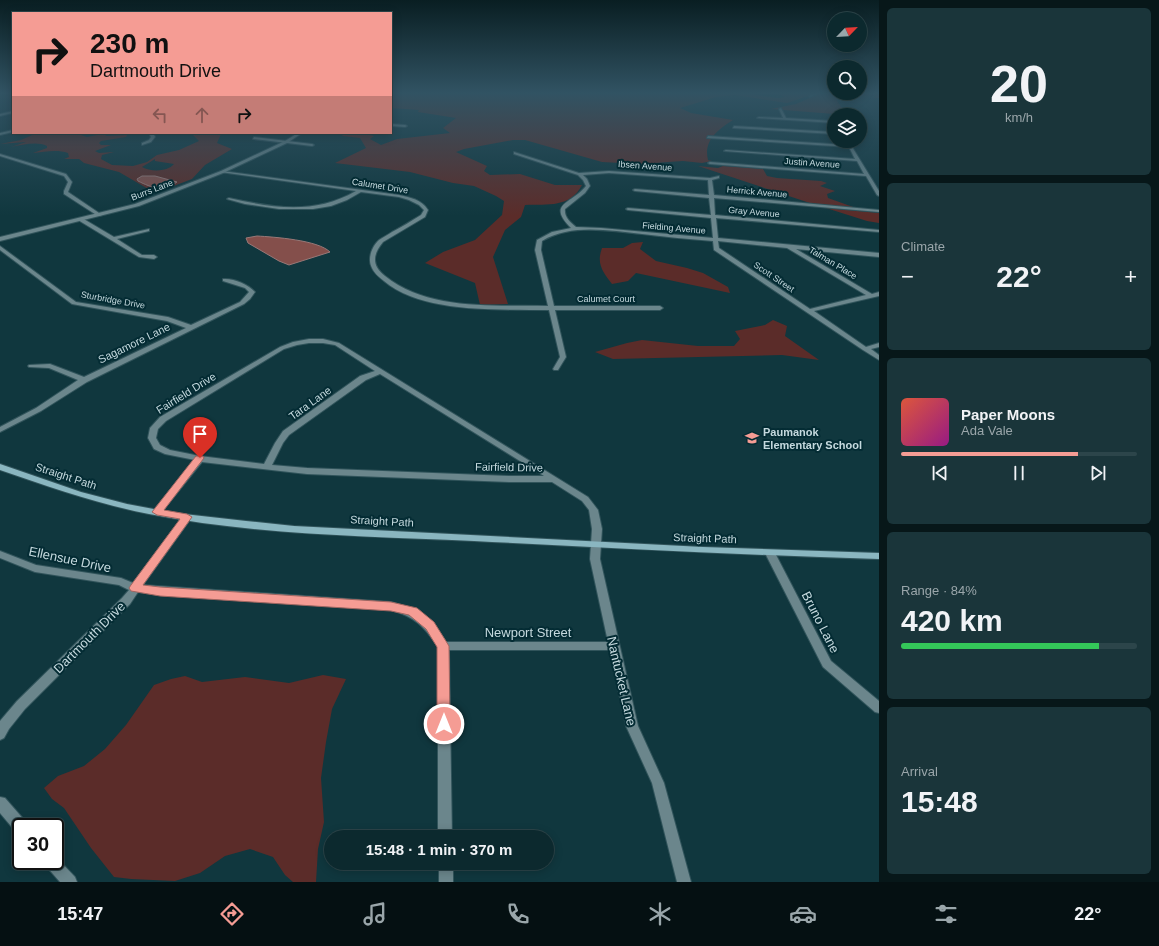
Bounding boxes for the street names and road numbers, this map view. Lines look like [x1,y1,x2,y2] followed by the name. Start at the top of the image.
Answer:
[784,156,840,170] street label: Justin Avenue
[618,159,672,173] street label: Ibsen Avenue
[130,177,174,203] street label: Burrs Lane
[351,177,409,195] street label: Calumet Drive
[726,184,788,200] street label: Herrick Avenue
[728,205,780,219] street label: Gray Avenue
[642,220,706,236] street label: Fielding Avenue
[807,245,859,281] street label: Talman Place
[752,260,797,295] street label: Scott Street
[80,289,146,311] street label: Sturbridge Drive
[577,294,636,304] street label: Calumet Court
[96,320,172,366] street label: Sagamore Lane
[154,370,218,416] street label: Fairfield Drive
[287,384,333,422] street label: Tara Lane
[34,460,98,492] street label: Straight Path
[475,460,543,474] street label: Fairfield Drive
[350,513,414,529] street label: Straight Path
[673,531,737,545] street label: Straight Path
[27,543,112,576] street label: Ellensue Drive
[799,589,842,656] street label: Bruno Lane
[51,599,128,676] street label: Dartmouth Drive
[485,625,572,640] street label: Newport Street
[604,635,639,727] street label: Nantucket Lane

